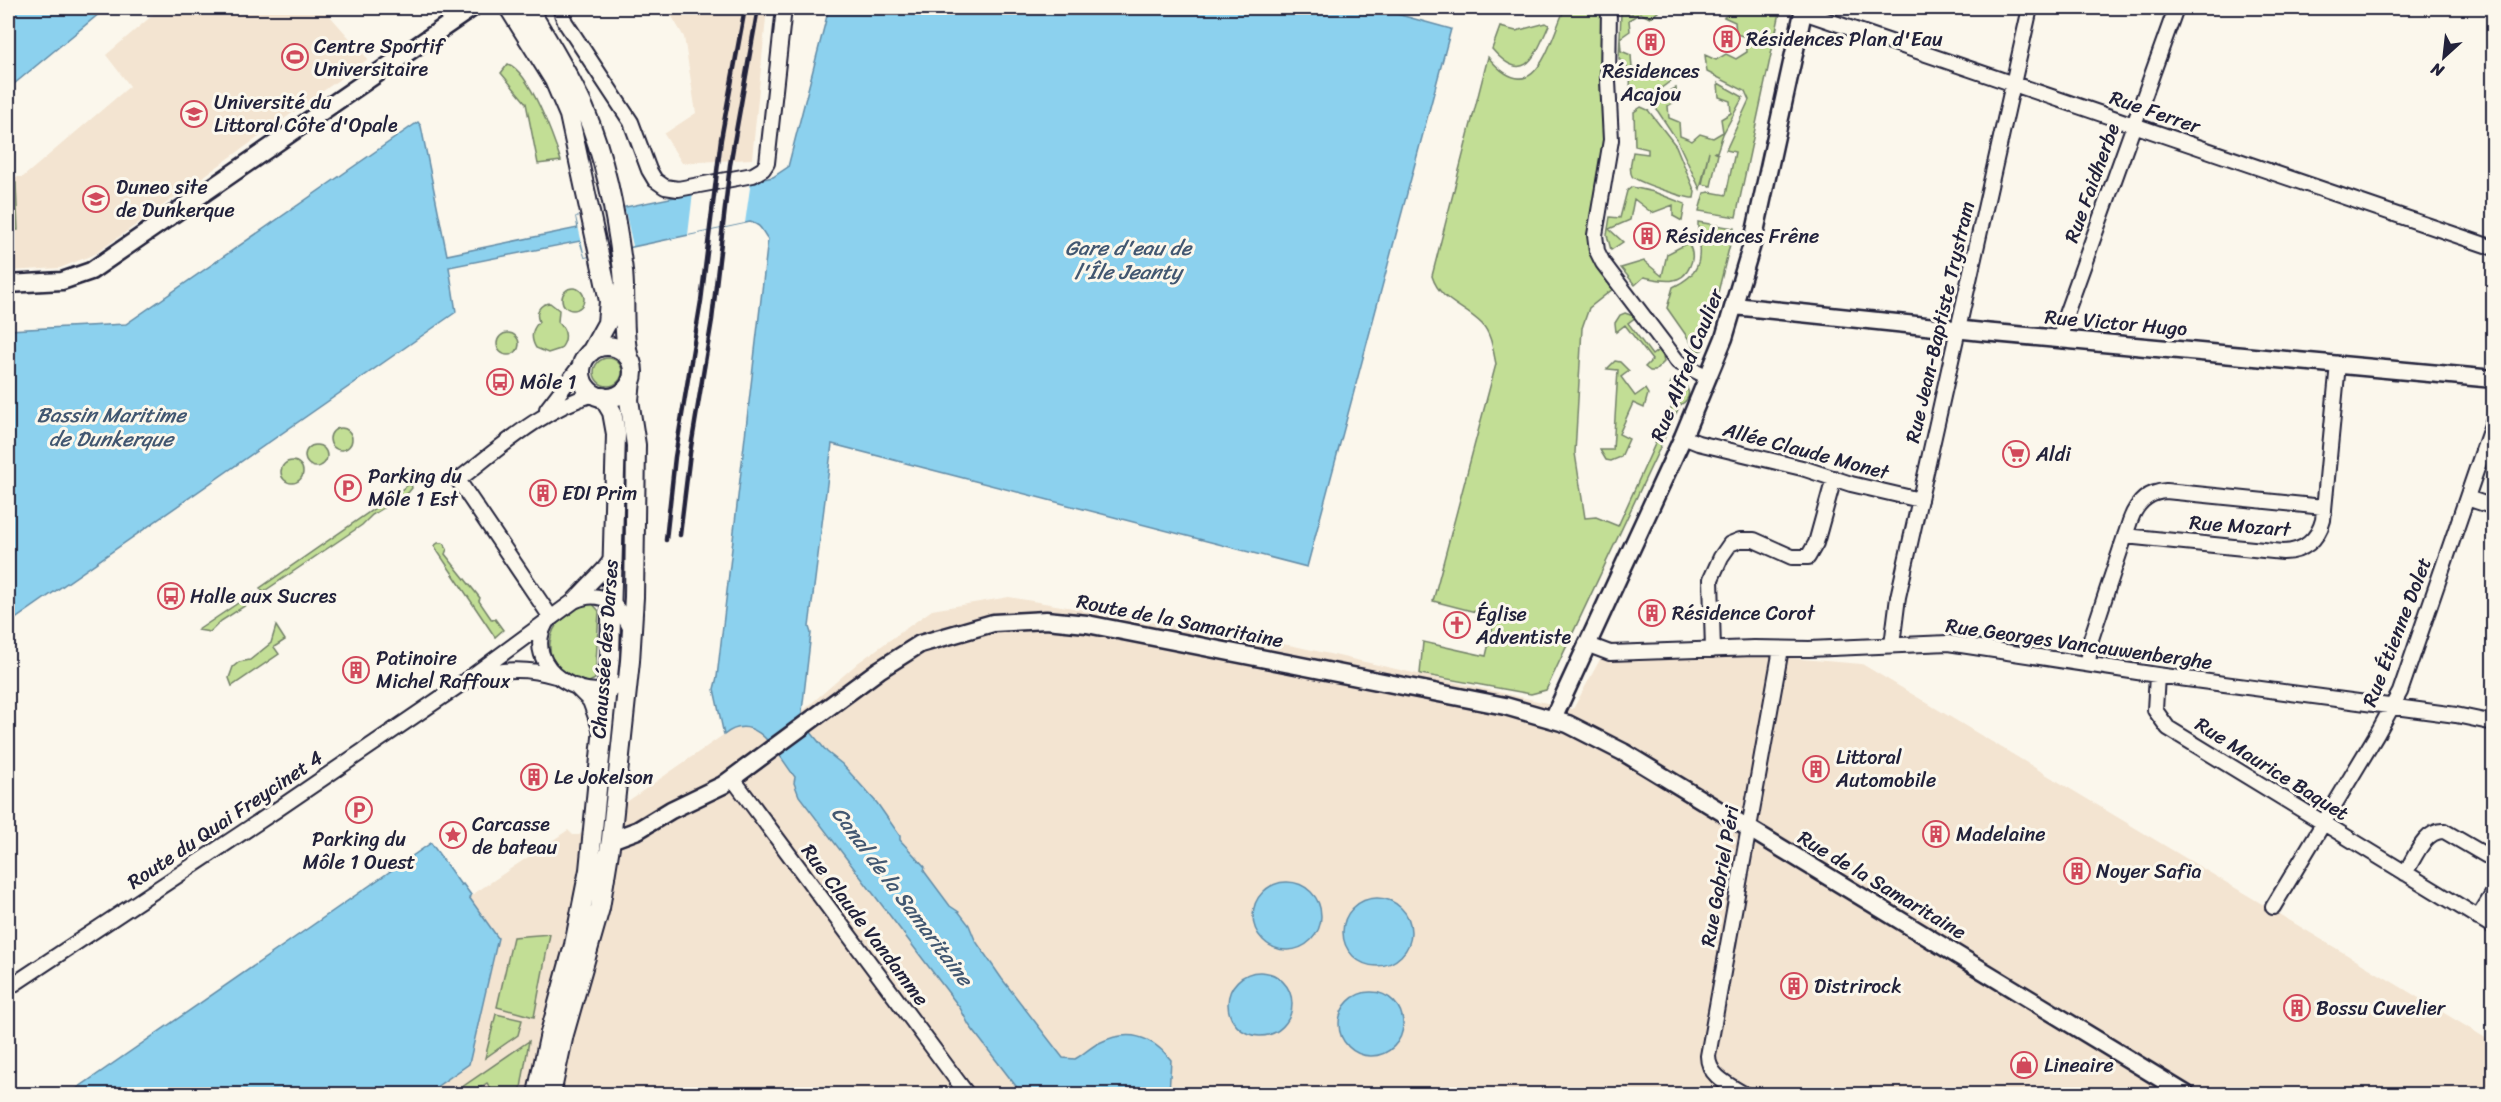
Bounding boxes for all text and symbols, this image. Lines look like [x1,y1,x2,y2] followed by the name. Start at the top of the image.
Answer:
[1746,22,1943,57] place label: Résidences Plan d'Eau
[1712,24,1742,54] building icon: Résidences Plan d'Eau
[1636,27,1666,57] building icon: Résidences Acajou
[2414,27,2474,87] north arrow
[314,29,447,87] place label: Centre Sportif Universitaire
[280,42,310,72] sports icon: Centre Sportif Universitaire
[1602,54,1701,112] place label: Résidences Acajou
[2425,54,2450,86] text: N
[2105,80,2206,144] street label: Rue Ferrer
[214,85,398,143] place label: Université du Littoral Côte d'Opale
[179,99,209,129] school or university icon: Université du Littoral Côte d'Opale
[2054,118,2130,248] street label: Rue Faidherbe
[116,170,235,228] place label: Duneo site de Dunkerque
[81,184,111,214] school or university icon: Duneo site de Dunkerque
[1895,198,1985,446] street label: Rue Jean-Baptiste Trystram
[1666,219,1819,254] place label: Résidences Frêne
[1632,221,1662,251] building icon: Résidences Frêne
[1065,229,1193,291] water label: Gare d'eau de l'Île Jeanty
[1640,282,1734,447] street label: Rue Alfred Caulier
[2043,299,2189,347] street label: Rue Victor Hugo
[520,365,576,400] place label: Môle 1
[485,367,515,397] bus stop icon: Môle 1
[36,396,187,458] water label: Bassin Maritime de Dunkerque
[1718,412,1894,490] street label: Allée Claude Monet
[2035,437,2072,472] place label: Aldi
[2001,439,2031,469] supermarket icon: Aldi
[368,459,462,517] place label: Parking du Môle 1 Est
[333,473,363,503] parking icon: Parking du Môle 1 Est
[562,476,637,511] place label: EDI Prim
[528,478,558,508] building icon: EDI Prim
[2188,505,2293,547] street label: Rue Mozart
[2352,552,2442,712] street label: Rue Étienne Dolet
[581,557,629,740] street label: Chaussée des Darses
[190,579,337,614] place label: Halle aux Sucres
[156,581,186,611] bus stop icon: Halle aux Sucres
[1074,584,1286,658] street label: Route de la Samaritaine
[1672,596,1816,631] place label: Résidence Corot
[1475,597,1572,655] place label: Église Adventiste
[1637,598,1667,628] building icon: Résidence Corot
[1943,608,2215,680] street label: Rue Georges Vancauwenberghe
[1442,610,1472,640] church icon: Église Adventiste
[376,641,511,699] place label: Patinoire Michel Raffoux
[341,655,371,685] building icon: Patinoire Michel Raffoux
[2188,707,2356,831] street label: Rue Maurice Baquet
[1835,740,1936,798] place label: Littoral Automobile
[120,741,330,899] street label: Route du Quai Freycinet 4
[1801,754,1831,784] building icon: Littoral Automobile
[554,760,654,795] place label: Le Jokelson
[519,762,549,792] building icon: Le Jokelson
[344,795,374,825] parking icon: Parking du Môle 1 Ouest
[821,798,984,996] water label: Canal de la Samaritaine
[1690,802,1750,949] street label: Rue Gabriel Péri
[472,807,557,865] place label: Carcasse de bateau
[1956,817,2046,852] place label: Madelaine
[1921,819,1951,849] building icon: Madelaine
[438,820,468,850] place icon: Carcasse de bateau
[1791,821,1973,949] street label: Rue de la Samaritaine
[303,822,416,880] place label: Parking du Môle 1 Ouest
[792,836,938,1014] street label: Rue Claude Vandamme
[2096,854,2202,889] place label: Noyer Safia
[2062,856,2092,886] building icon: Noyer Safia
[1814,969,1902,1004] place label: Distrirock
[1779,971,1809,1001] building icon: Distrirock
[2316,991,2447,1026] place label: Bossu Cuvelier
[2282,993,2312,1023] building icon: Bossu Cuvelier
[2044,1048,2114,1083] place label: Lineaire
[2009,1050,2039,1080] shop icon: Lineaire

